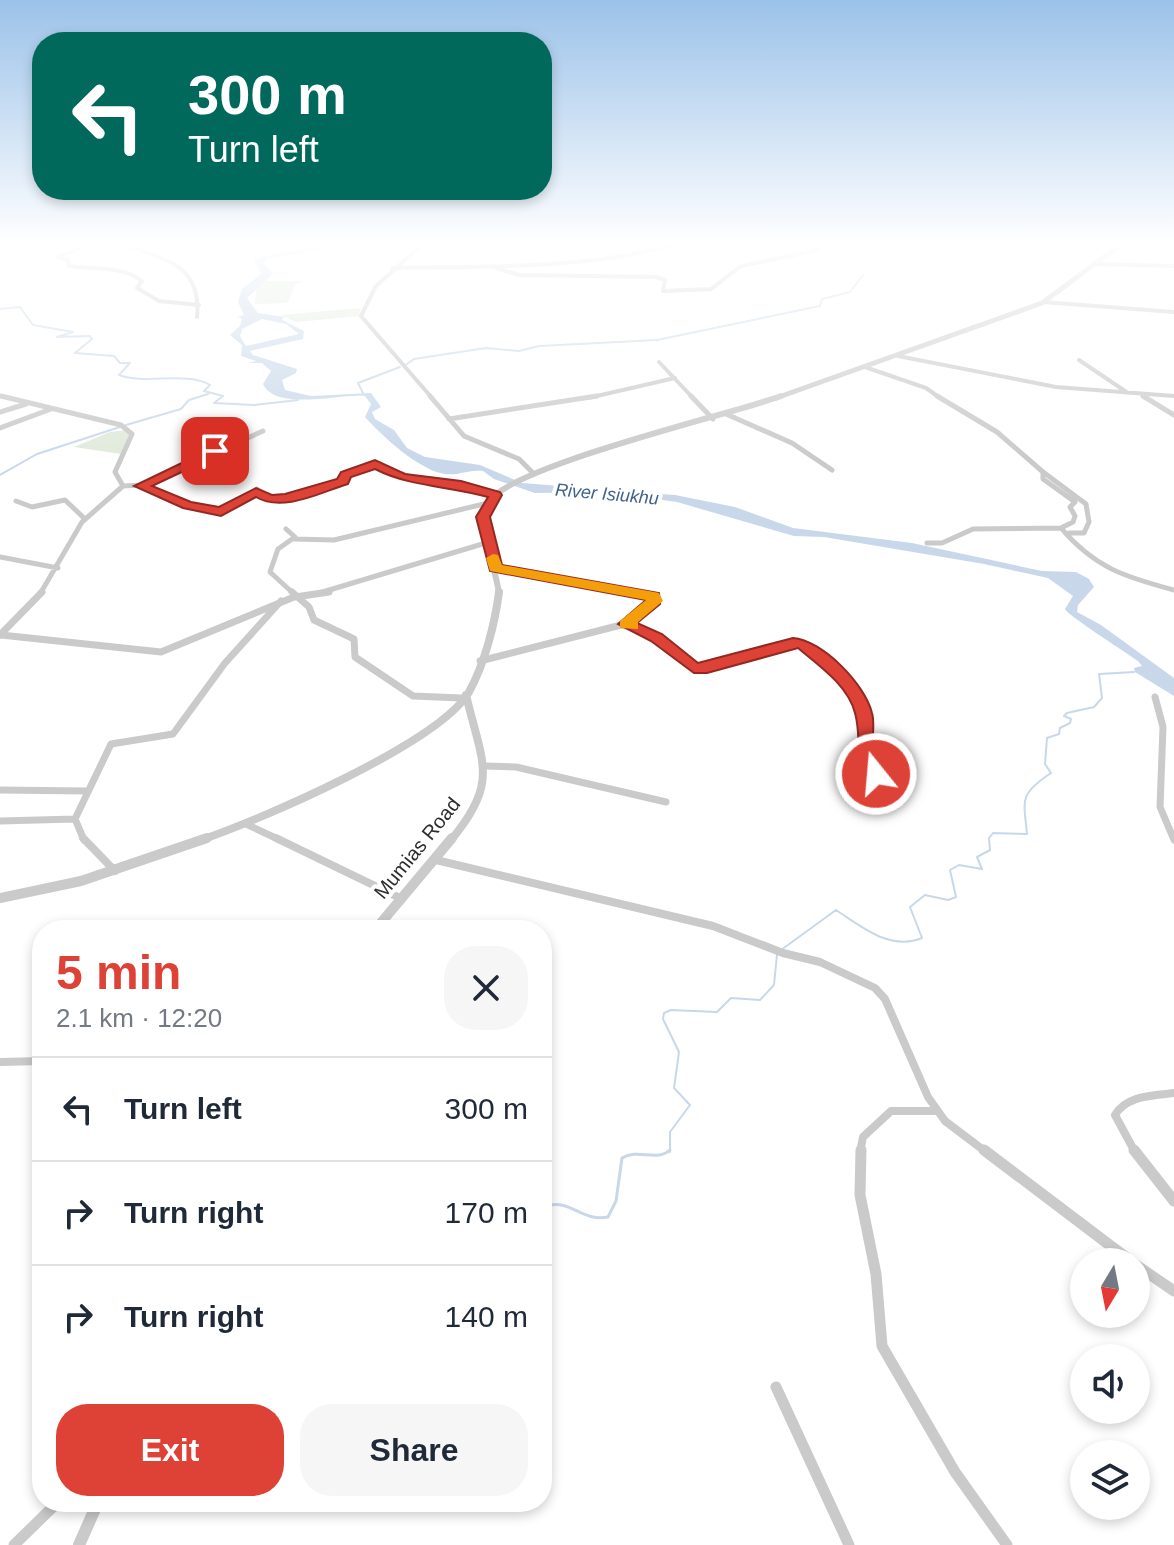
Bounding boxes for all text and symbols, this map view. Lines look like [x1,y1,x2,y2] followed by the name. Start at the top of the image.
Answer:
[188,63,347,126] text: 300 m
[56,64,160,168] icon: left
[188,129,319,170] text: Turn left
[181,417,249,485] pin
[193,429,237,473] icon: arrive
[554,480,660,508] water label: River Isiukhu
[834,732,918,816] position arrow
[370,793,464,903] street label: Mumias Road
[56,946,181,999] text: 5 min
[444,946,528,1030] button: close
[56,1003,222,1033] text: 2.1 km · 12:20
[56,1087,100,1131] icon: left
[124,1092,242,1125] text: Turn left
[445,1092,528,1125] text: 300 m
[56,1191,100,1235] icon: right
[124,1196,263,1229] text: Turn right
[445,1196,528,1229] text: 170 m
[1070,1248,1150,1328] north arrow
[1070,1248,1150,1520] map controls
[56,1295,100,1339] icon: right
[124,1300,263,1333] text: Turn right
[445,1300,528,1333] text: 140 m
[1070,1344,1150,1424] button: sound
[56,1404,284,1496] button: Exit
[300,1404,528,1496] button: Share
[1070,1440,1150,1520] button: layers

